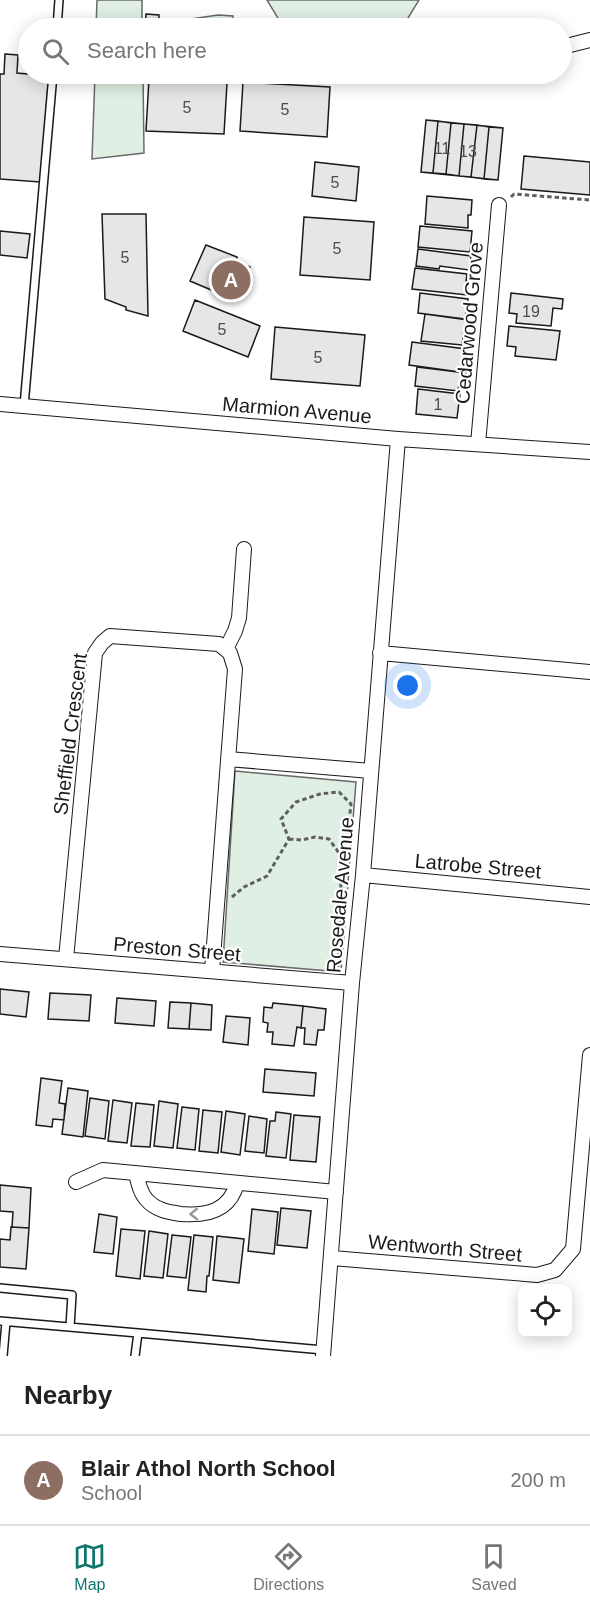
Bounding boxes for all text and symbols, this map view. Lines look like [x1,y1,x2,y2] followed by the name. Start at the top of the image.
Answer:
[18,18,572,84] search box
[39,35,72,68] icon: search
[87,38,207,63] text: Search here
[183,99,192,116] house number: 5
[281,101,290,118] house number: 5
[434,140,450,157] house number: 11
[459,143,477,160] house number: 13
[331,174,340,191] house number: 5
[333,240,342,257] house number: 5
[451,241,487,405] street label: Cedarwood Grove
[121,249,130,266] house number: 5
[212,258,250,302] pin: A
[522,303,540,320] house number: 19
[218,321,227,338] house number: 5
[314,349,323,366] house number: 5
[221,393,373,427] street label: Marmion Avenue
[434,396,443,413] house number: 1
[49,651,91,816] street label: Sheffield Crescent
[393,671,422,700] your location
[322,816,358,974] street label: Rosedale Avenue
[414,850,543,883] street label: Latrobe Street
[112,932,242,966] street label: Preston Street
[190,1208,199,1220] one-way arrow
[367,1230,523,1266] street label: Wentworth Street
[518,1284,572,1338] map controls
[518,1284,572,1338] button: locate
[24,1380,112,1410] text: Nearby
[81,1456,336,1481] text: Blair Athol North School
[36,1469,51,1491] text: A
[510,1469,566,1491] text: 200 m
[81,1482,142,1504] text: School
[73,1540,106,1594] tab: Map
[253,1540,324,1594] tab: Directions
[471,1540,517,1594] tab: Saved

